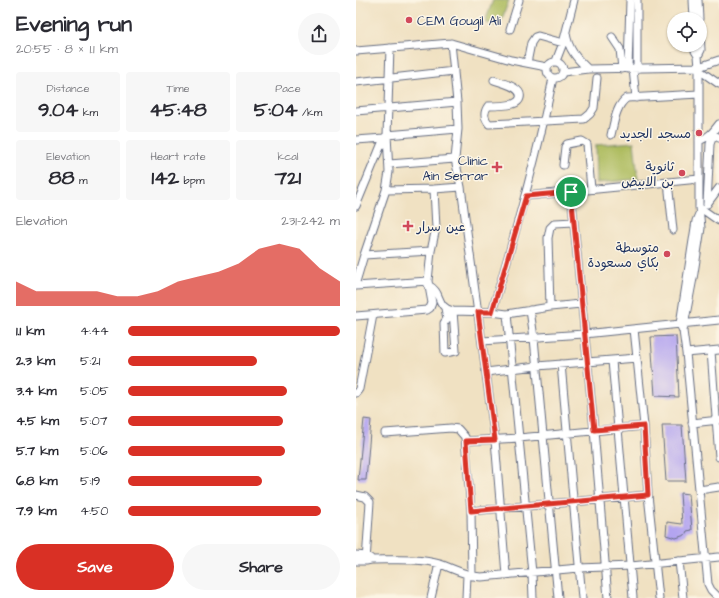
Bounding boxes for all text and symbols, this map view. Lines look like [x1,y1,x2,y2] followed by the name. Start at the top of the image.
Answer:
[16,9,132,40] text: Evening run
[417,12,501,31] place label: CEM Gougil Ali
[667,12,707,52] map controls
[667,12,707,52] button: locate
[298,13,340,55] button: share
[404,15,414,25] marker: CEM Gougil Ali
[16,40,118,58] text: 20:55 · 8 × 1.1 km
[47,81,89,96] text: Distance
[166,81,190,96] text: Time
[275,81,301,96] text: Pace
[38,96,78,124] text: 9.04
[149,96,207,124] text: 45:48
[254,96,298,124] text: 5:04
[78,105,98,120] text: km
[298,105,322,120] text: /km
[620,125,691,143] place label: مسجد الجديد
[694,128,704,138] marker: مسجد الجديد
[46,149,90,164] text: Elevation
[150,149,206,164] text: Heart rate
[277,149,299,164] text: kcal
[422,152,488,185] place label: Clinic Ain Serrar
[621,158,675,191] place label: ثانوية بن الابيض
[491,161,503,173] marker: Clinic Ain Serrar
[49,164,74,192] text: 88
[152,164,179,192] text: 142
[275,164,301,192] text: 721
[677,168,687,178] marker: ثانوية بن الابيض
[74,173,87,188] text: m
[179,173,204,188] text: bpm
[554,175,588,209] pin
[560,181,582,203] icon: arrive
[16,212,67,230] text: Elevation
[281,212,340,230] text: 231–242 m
[416,218,466,236] place label: عين سرار
[402,220,414,232] marker: عين سرار
[588,239,659,272] place label: متوسطة بكاي مسعودة
[662,249,672,259] marker: متوسطة بكاي مسعودة
[16,322,44,340] text: 1.1 km
[80,322,109,340] text: 4:44
[16,352,55,370] text: 2.3 km
[80,352,100,370] text: 5:21
[16,382,57,400] text: 3.4 km
[80,382,109,400] text: 5:05
[16,412,59,430] text: 4.5 km
[80,412,108,430] text: 5:07
[16,442,58,460] text: 5.7 km
[80,442,108,460] text: 5:06
[16,472,58,490] text: 6.8 km
[80,472,100,490] text: 5:19
[16,502,57,520] text: 7.9 km
[80,502,108,520] text: 4:50
[16,544,174,590] button: Save
[182,544,340,590] button: Share

